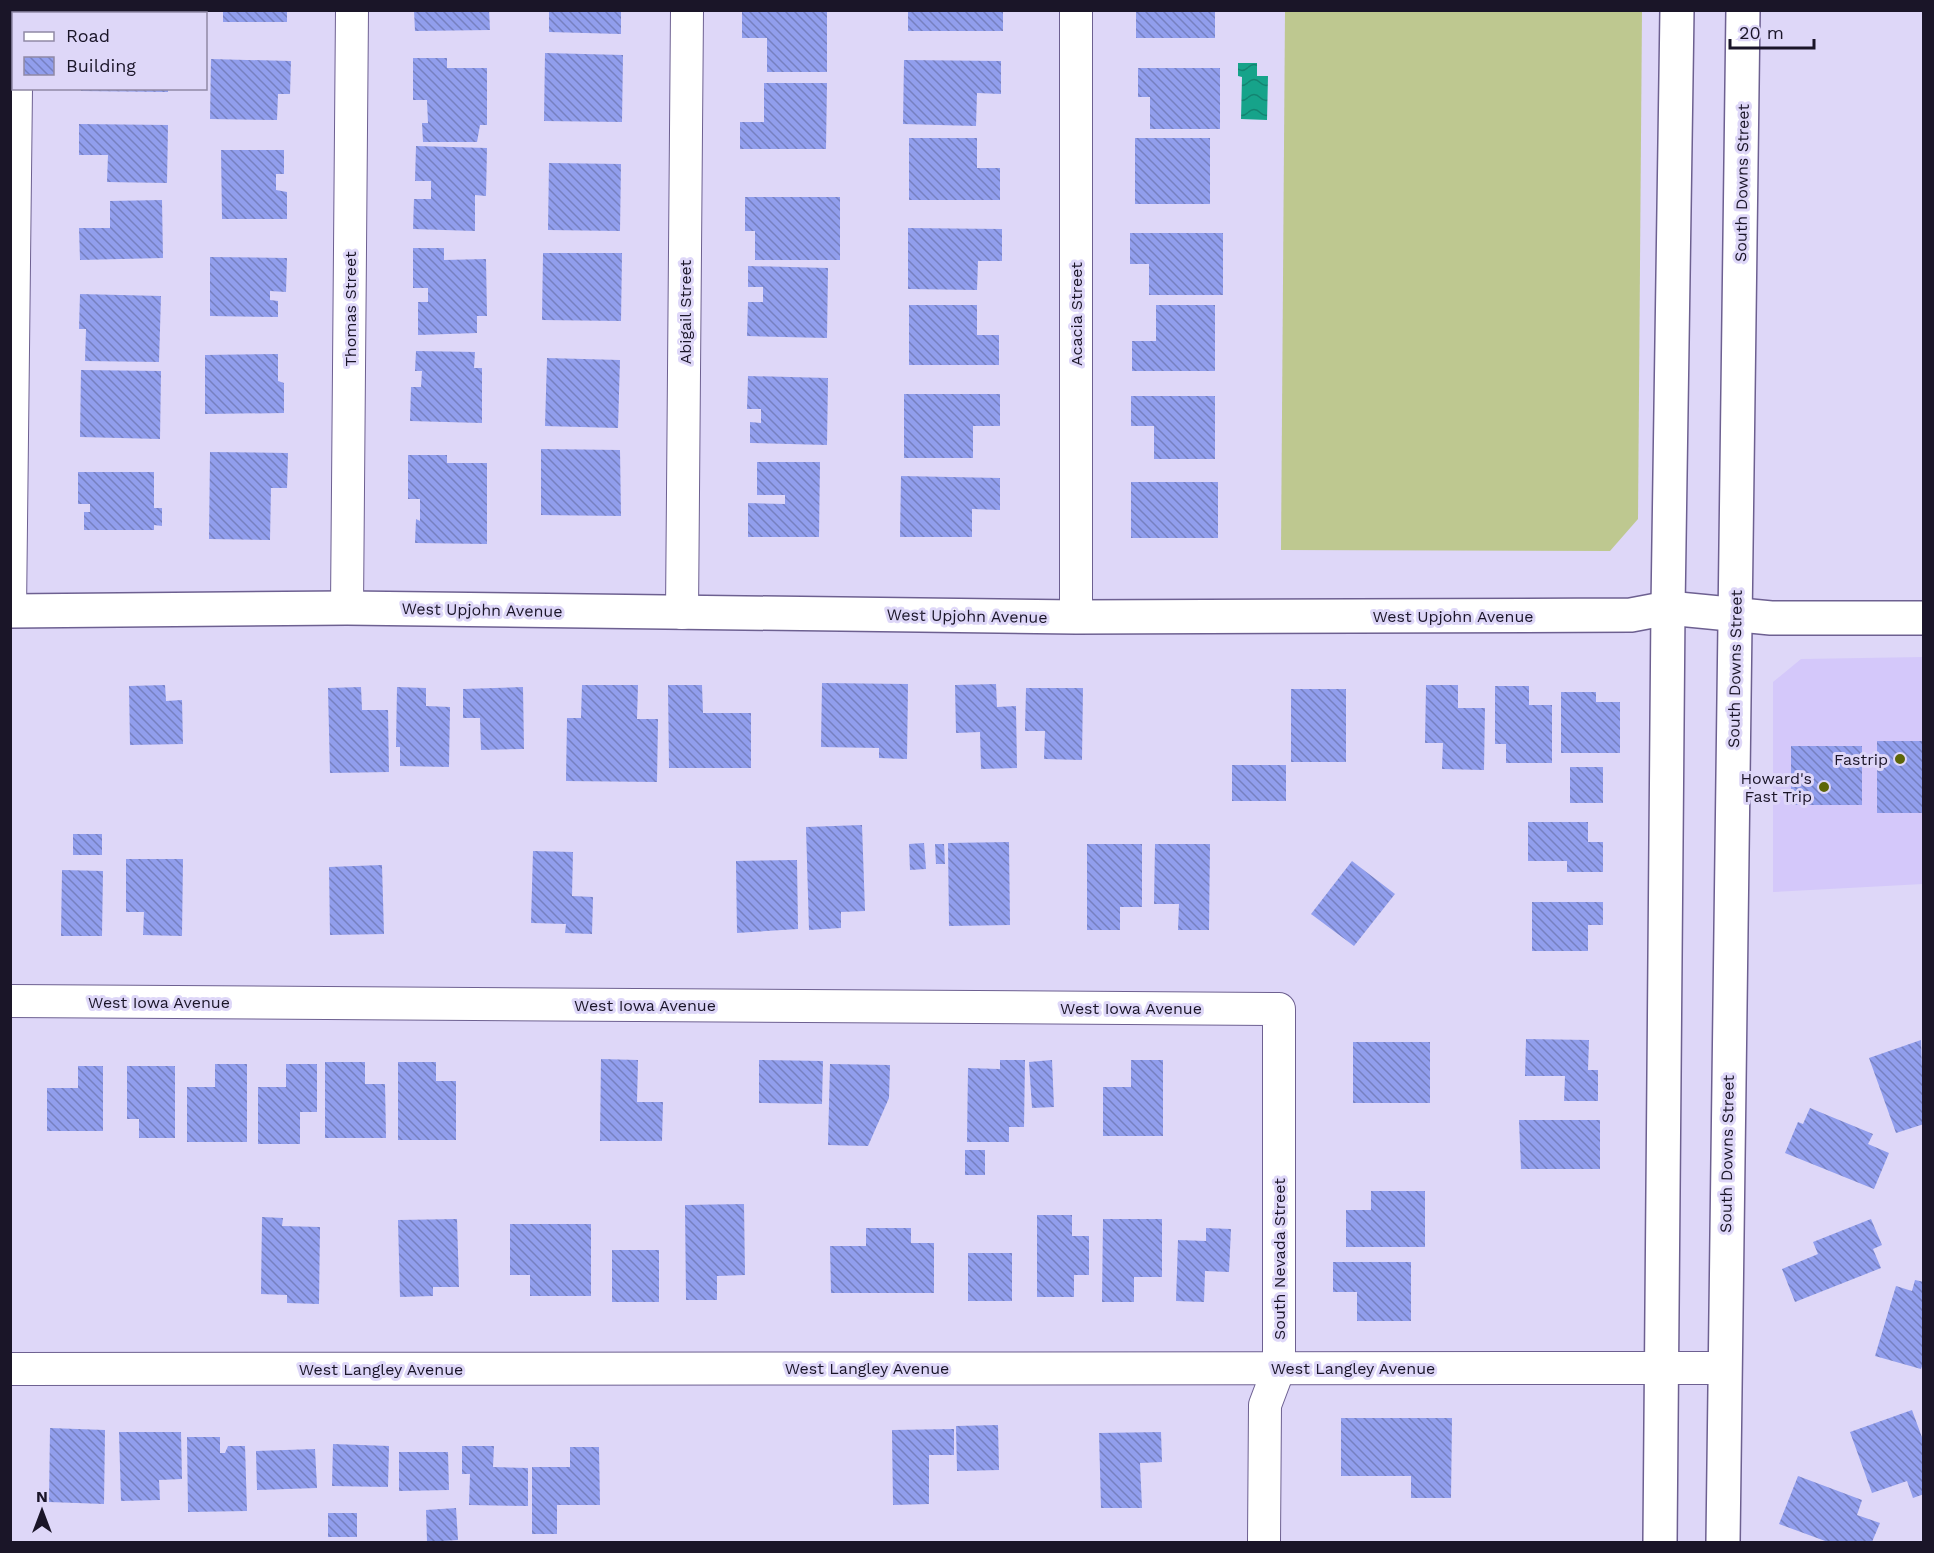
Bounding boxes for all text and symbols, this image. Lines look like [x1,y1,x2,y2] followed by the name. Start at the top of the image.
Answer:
[12,12,207,90] legend
[1730,12,1814,50] scale bar
[1739,22,1784,43] text: 20 m
[66,25,110,46] text: Road
[66,55,136,76] text: Building
[1731,104,1753,262] street label: South Downs Street
[341,251,360,367] street label: Thomas Street
[676,259,695,364] street label: Abigail Street
[1067,262,1086,366] street label: Acacia Street
[1724,590,1746,748] street label: South Downs Street
[401,599,563,621] street label: West Upjohn Avenue
[886,605,1048,627] street label: West Upjohn Avenue
[1372,607,1534,626] street label: West Upjohn Avenue
[1834,750,1888,769] place label: Fastrip
[1893,752,1907,766] marker: Fastrip
[1741,769,1812,806] place label: Howard's Fast Trip
[1817,780,1831,794] marker: Howard's Fast Trip
[88,993,230,1012] street label: West Iowa Avenue
[574,996,716,1015] street label: West Iowa Avenue
[1060,999,1202,1018] street label: West Iowa Avenue
[1716,1075,1738,1233] street label: South Downs Street
[1270,1178,1289,1340] street label: South Nevada Street
[785,1359,949,1378] street label: West Langley Avenue
[1271,1359,1435,1378] street label: West Langley Avenue
[299,1360,463,1379] street label: West Langley Avenue
[12,1481,72,1541] north arrow
[36,1487,48,1506] text: N

